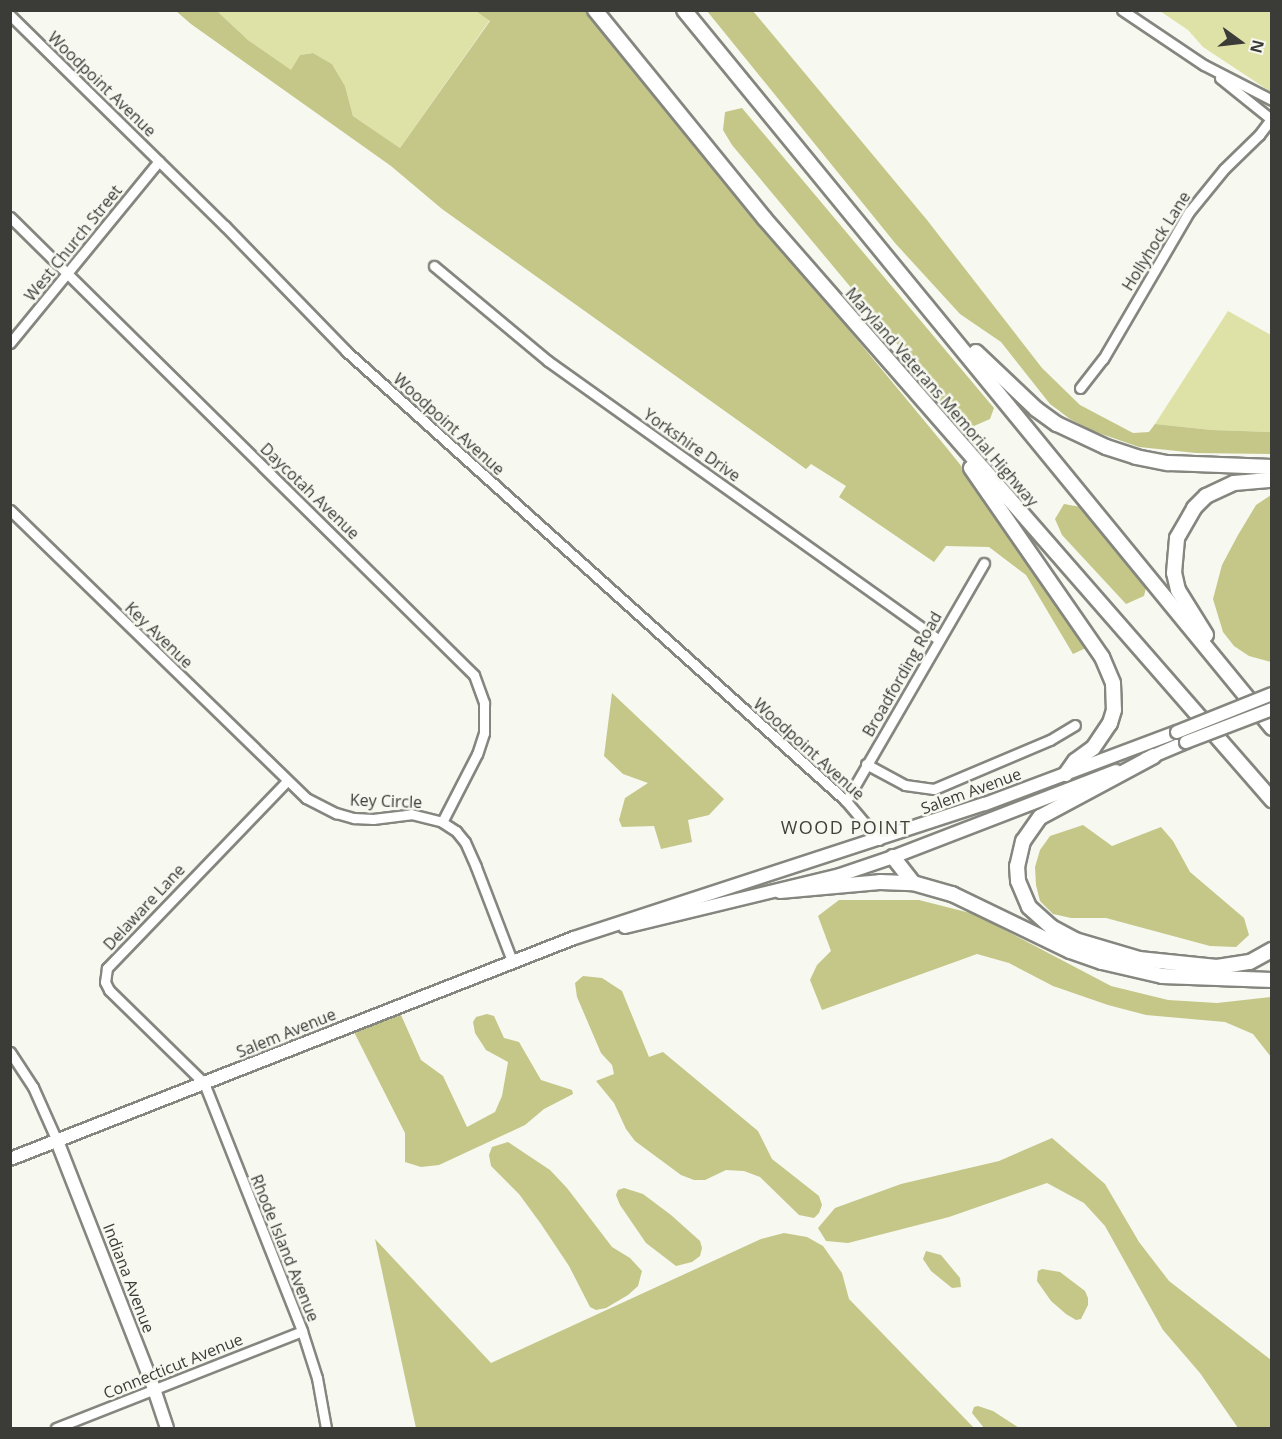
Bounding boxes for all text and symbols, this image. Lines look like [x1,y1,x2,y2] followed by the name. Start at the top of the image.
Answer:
[1210,12,1270,72] north arrow
[44,28,160,140] street label: Woodpoint Avenue
[1245,38,1270,56] text: N
[20,181,126,305] street label: West Church Street
[1118,188,1194,294] street label: Hollyhock Lane
[842,284,1042,510] street label: Maryland Veterans Memorial Highway
[390,369,508,479] street label: Woodpoint Avenue
[640,404,744,486] street label: Yorkshire Drive
[257,439,363,543] street label: Daycotah Avenue
[121,598,197,672] street label: Key Avenue
[858,608,946,740] street label: Broadfording Road
[750,694,868,804] street label: Woodpoint Avenue
[918,764,1024,818] street label: Salem Avenue
[350,790,422,812] street label: Key Circle
[781,816,911,838] district label: WOOD POINT
[99,860,189,954] street label: Delaware Lane
[234,1004,338,1062] street label: Salem Avenue
[247,1172,323,1324] street label: Rhode Island Avenue
[99,1221,159,1335] street label: Indiana Avenue
[100,1329,246,1403] street label: Connecticut Avenue

